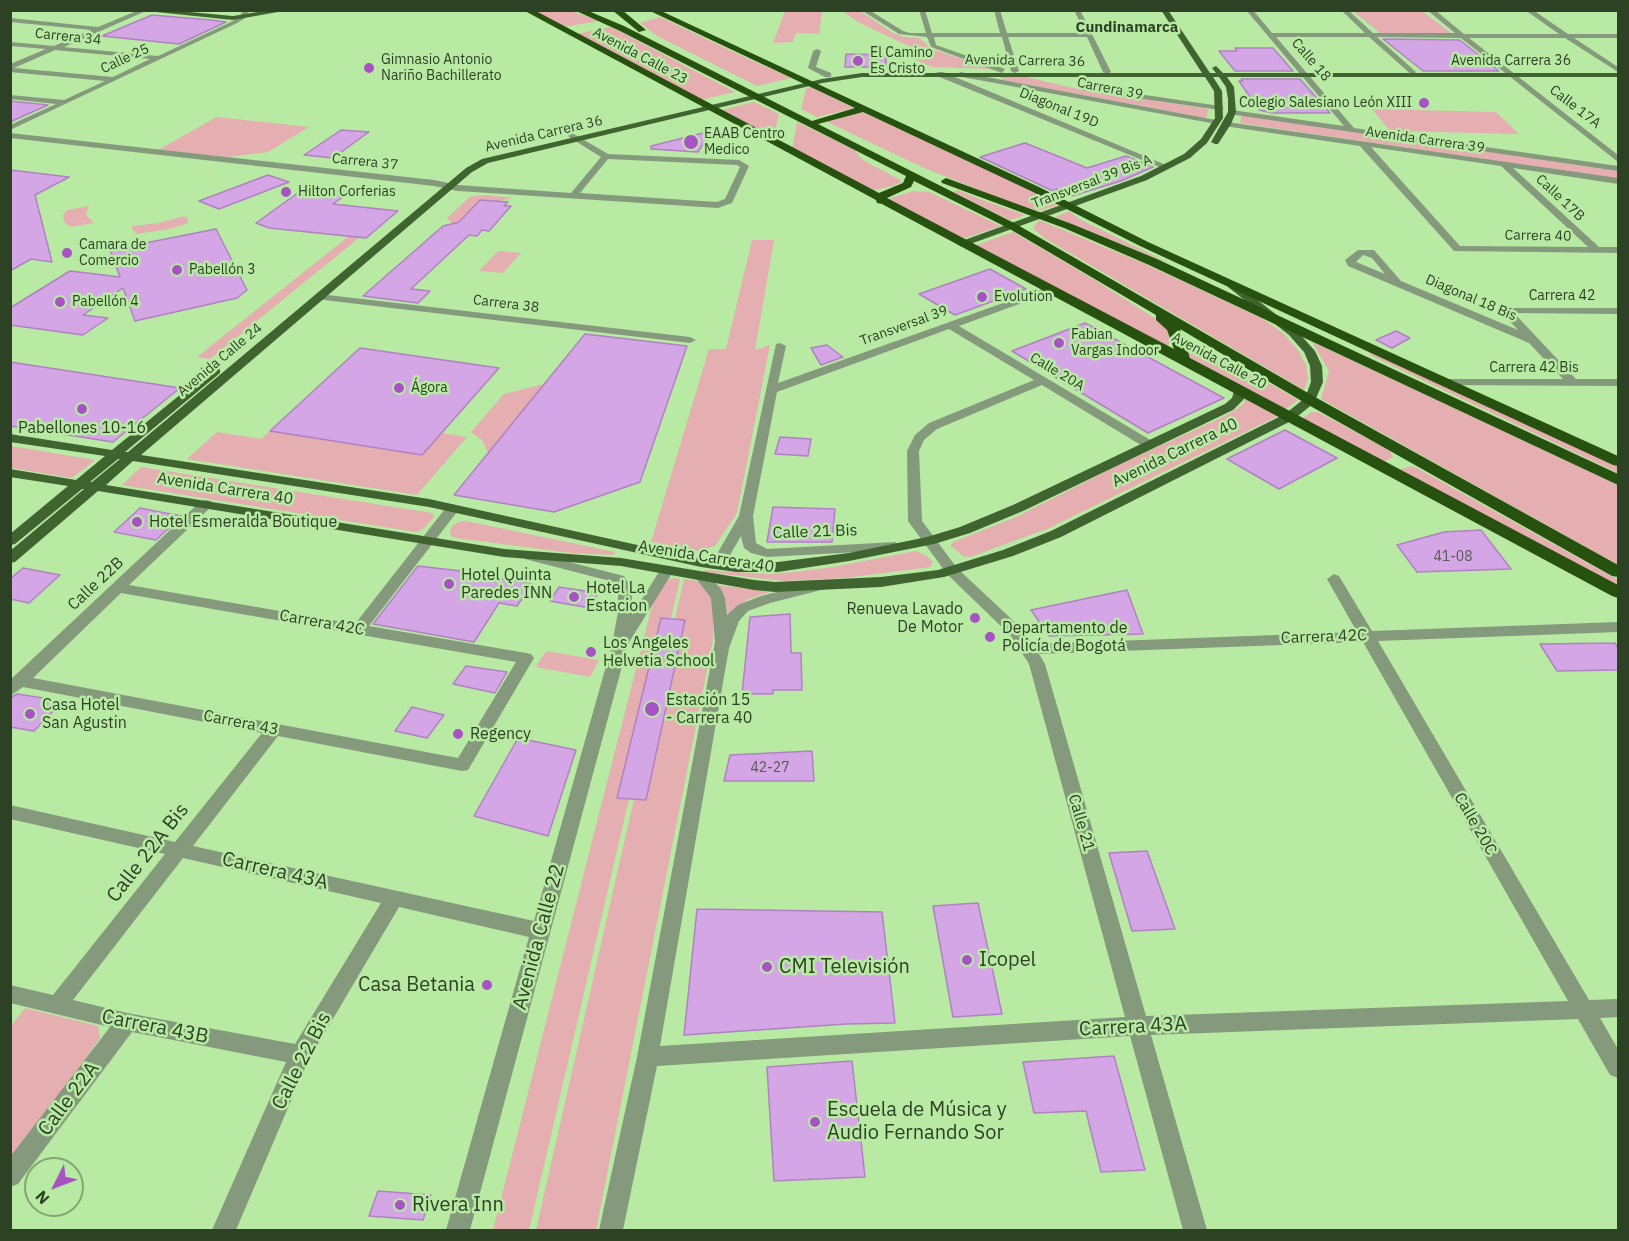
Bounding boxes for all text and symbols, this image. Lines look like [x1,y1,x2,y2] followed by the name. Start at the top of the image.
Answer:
[1076,19,1178,37] district label: Cundinamarca
[590,24,690,88] street label: Avenida Calle 23
[34,25,102,49] street label: Carrera 34
[1288,35,1334,85] street label: Calle 18
[98,41,152,77] street label: Calle 25
[870,45,933,78] place label: El Camino Es Cristo
[381,52,502,84] place label: Gimnasio Antonio Nariño Bachillerato
[965,52,1085,70] street label: Avenida Carrera 36
[1451,53,1571,69] street label: Avenida Carrera 36
[851,54,865,68] marker: El Camino Es Cristo
[362,61,376,75] marker: Gimnasio Antonio Nariño Bachillerato
[1076,74,1144,104] street label: Carrera 39
[1546,82,1604,132] street label: Calle 17A
[1017,84,1101,132] street label: Diagonal 19D
[1239,95,1412,111] place label: Colegio Salesiano León XIII
[1417,96,1431,110] marker: Colegio Salesiano León XIII
[484,112,604,156] street label: Avenida Carrera 36
[1364,123,1486,157] street label: Avenida Carrera 39
[704,126,785,158] place label: EAAB Centro Medico
[682,133,700,151] marker: EAAB Centro Medico
[331,150,399,174] street label: Carrera 37
[1030,151,1154,213] street label: Transversal 39 Bis A
[1532,171,1588,225] street label: Calle 17B
[298,184,396,200] place label: Hilton Corferias
[279,185,293,199] marker: Hilton Corferias
[1504,227,1572,245] street label: Carrera 40
[79,237,147,270] place label: Camara de Comercio
[60,246,74,260] marker: Camara de Comercio
[189,262,256,278] place label: Pabellón 3
[170,263,184,277] marker: Pabellón 3
[1423,271,1519,325] street label: Diagonal 18 Bis
[1529,288,1595,304] street label: Carrera 42
[994,289,1053,305] place label: Evolution
[975,290,989,304] marker: Evolution
[472,292,540,316] street label: Carrera 38
[72,294,139,310] place label: Pabellón 4
[53,295,67,309] marker: Pabellón 4
[858,302,950,350] street label: Transversal 39
[174,320,266,400] street label: Avenida Calle 24
[1071,327,1159,360] place label: Fabian Vargas Indoor
[1169,329,1269,393] street label: Avenida Calle 20
[1052,336,1066,350] marker: Fabian Vargas Indoor
[1027,349,1087,395] street label: Calle 20A
[1489,360,1579,376] street label: Carrera 42 Bis
[411,380,448,396] place label: Ágora
[392,381,406,395] marker: Ágora
[75,402,89,416] marker: Pabellones 10-16
[1109,414,1241,492] street label: Avenida Carrera 40
[18,418,146,438] place label: Pabellones 10-16
[156,469,294,509] street label: Avenida Carrera 40
[149,512,337,532] place label: Hotel Esmeralda Boutique
[130,515,144,529] marker: Hotel Esmeralda Boutique
[772,521,858,543] street label: Calle 21 Bis
[637,537,775,577] street label: Avenida Carrera 40
[1433,549,1473,565] house number: 41-08
[64,553,128,615] street label: Calle 22B
[461,565,552,603] place label: Hotel Quinta Paredes INN
[442,577,456,591] marker: Hotel Quinta Paredes INN
[586,578,647,616] place label: Hotel La Estacion
[567,590,581,604] marker: Hotel La Estacion
[846,599,963,637] place label: Renueva Lavado De Motor
[278,606,366,640] street label: Carrera 42C
[968,611,982,625] marker: Renueva Lavado De Motor
[1002,618,1128,656] place label: Departamento de Policía de Bogotá
[1281,626,1367,648] street label: Carrera 42C
[983,630,997,644] marker: Departamento de Policía de Bogotá
[603,633,714,671] place label: Los Angeles Helvetia School
[584,645,598,659] marker: Los Angeles Helvetia School
[666,690,752,728] place label: Estación 15 - Carrera 40
[42,695,127,733] place label: Casa Hotel San Agustin
[643,700,661,718] marker: Estación 15 - Carrera 40
[202,706,280,740] street label: Carrera 43
[23,707,37,721] marker: Casa Hotel San Agustin
[470,724,531,744] place label: Regency
[451,727,465,741] marker: Regency
[750,760,790,776] house number: 42-27
[1449,789,1501,859] street label: Calle 20C
[1064,792,1098,854] street label: Calle 21
[102,799,194,907] street label: Calle 22A Bis
[220,847,330,895] street label: Carrera 43A
[508,861,570,1013] street label: Avenida Calle 22
[979,948,1036,972] place label: Icopel
[960,953,974,967] marker: Icopel
[779,955,910,979] place label: CMI Televisión
[760,960,774,974] marker: CMI Televisión
[358,973,475,997] place label: Casa Betania
[480,978,494,992] marker: Casa Betania
[100,1005,210,1049] street label: Carrera 43B
[267,1008,337,1114] street label: Calle 22 Bis
[1078,1012,1188,1042] street label: Carrera 43A
[33,1057,105,1141] street label: Calle 22A
[827,1098,1007,1145] place label: Escuela de Música y Audio Fernando Sor
[808,1115,822,1129] marker: Escuela de Música y Audio Fernando Sor
[24,1157,84,1217] north arrow
[31,1187,53,1209] text: N
[412,1193,504,1217] place label: Rivera Inn
[393,1198,407,1212] marker: Rivera Inn

